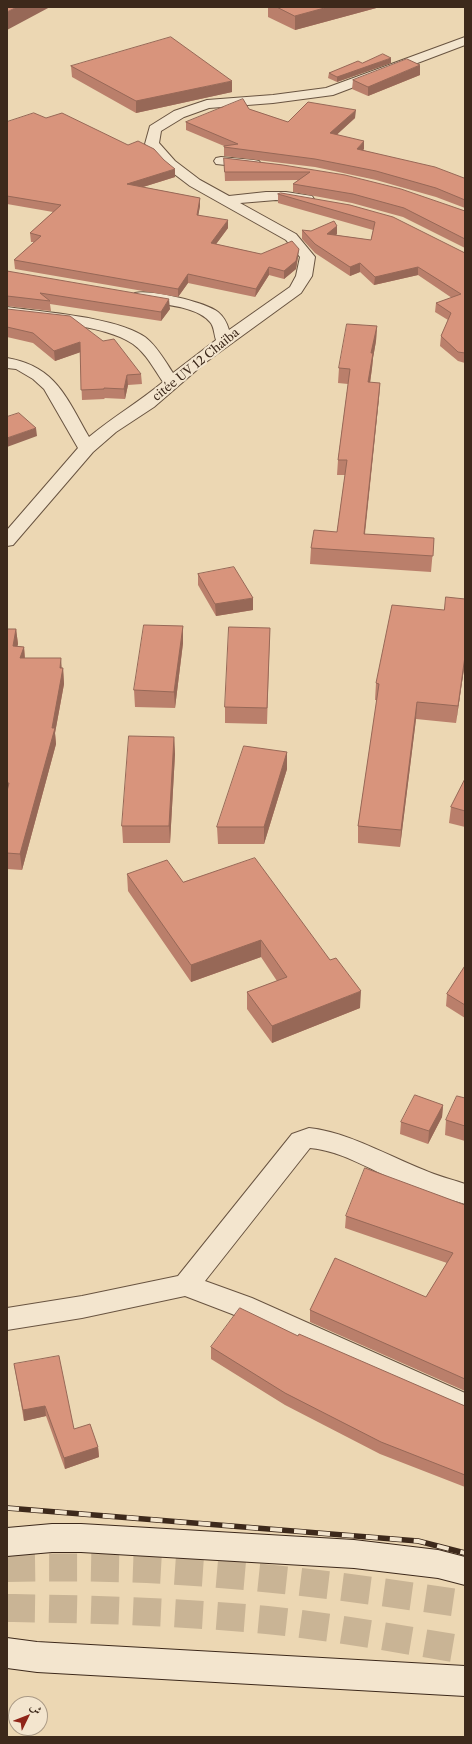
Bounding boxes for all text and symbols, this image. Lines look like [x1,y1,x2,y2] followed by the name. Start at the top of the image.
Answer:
[150,326,242,404] street label: citée UV 12 Chaïba
[8,1696,48,1736] north arrow
[27,1700,45,1717] text: ش

